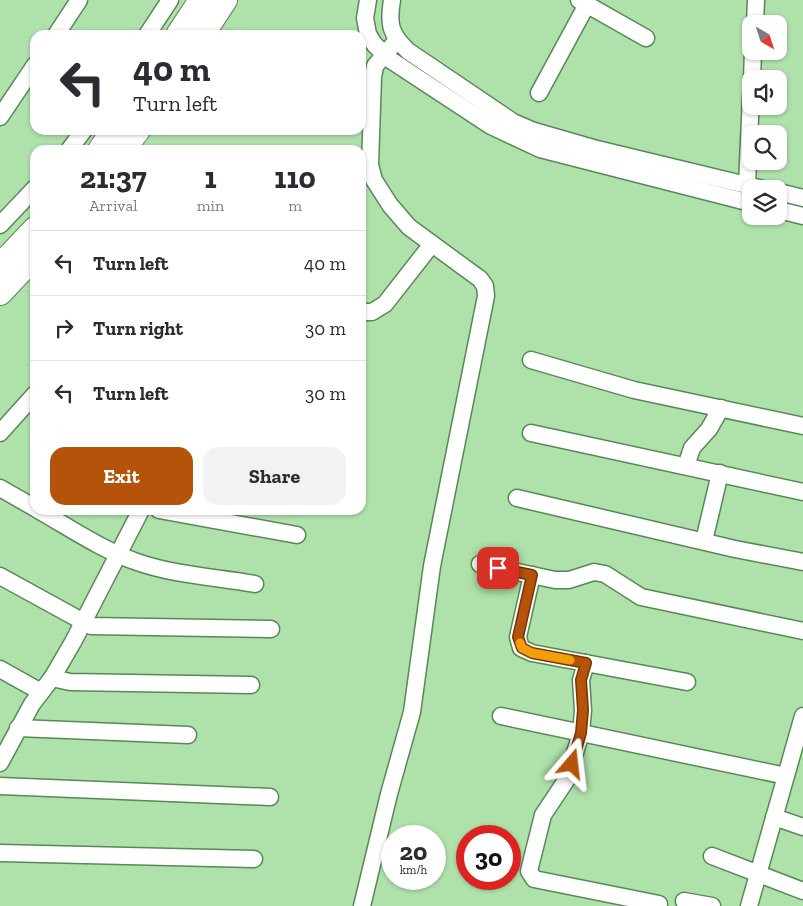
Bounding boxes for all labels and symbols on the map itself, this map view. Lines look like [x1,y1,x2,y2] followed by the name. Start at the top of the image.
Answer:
[742,15,788,60] north arrow
[477,547,519,589] pin
[545,737,597,789] position arrow
[456,825,521,890] speed limit sign: 30

